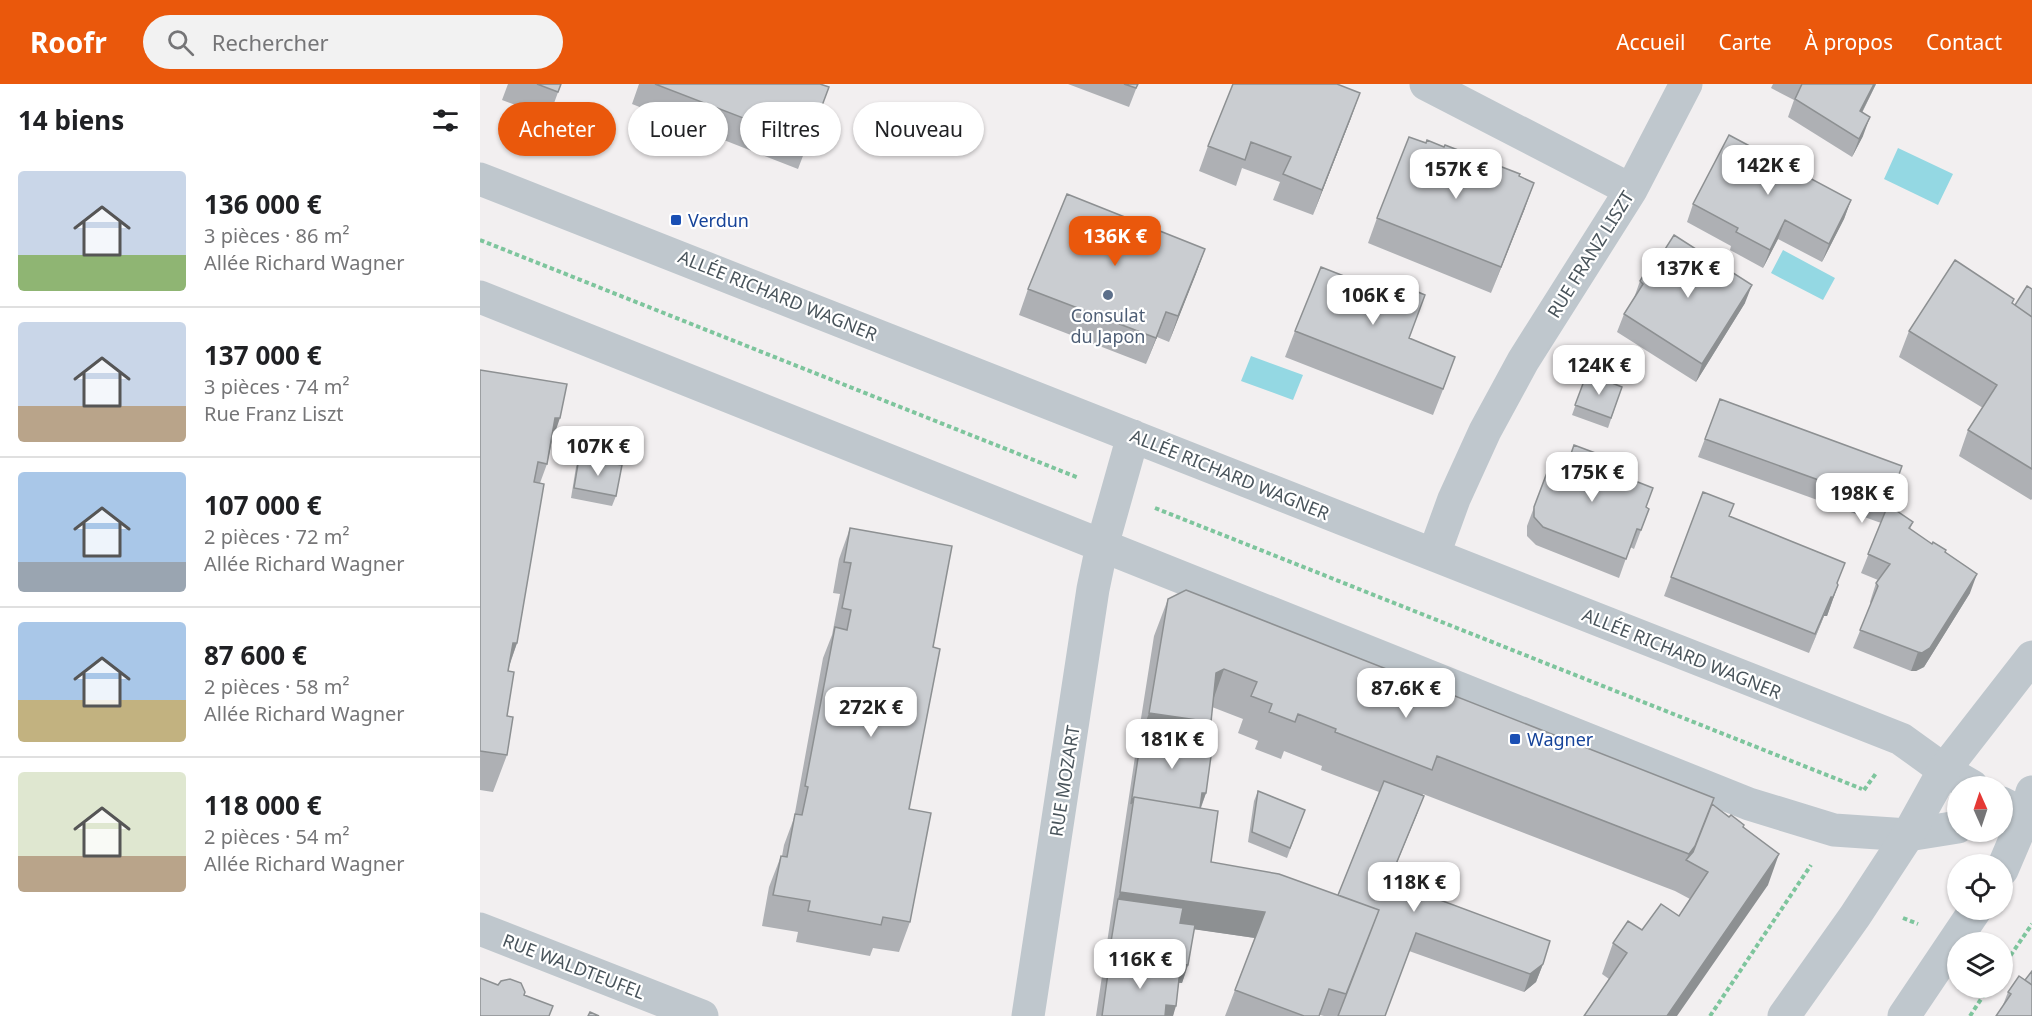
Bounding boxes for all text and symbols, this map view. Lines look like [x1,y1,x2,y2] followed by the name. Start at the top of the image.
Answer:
[143,15,563,69] search box
[30,23,107,61] text: Roofr
[164,26,197,59] icon: search
[212,27,329,57] text: Rechercher
[1616,28,1685,56] text: Accueil
[1718,28,1772,56] text: Carte
[1805,28,1893,56] text: À propos
[1926,28,2002,56] text: Contact
[18,102,124,138] text: 14 biens
[498,102,616,156] chip: Acheter
[628,102,728,156] chip: Louer
[740,102,841,156] chip: Filtres
[853,102,984,156] chip: Nouveau
[429,104,462,137] icon: filters
[1719,145,1817,196] pin: 142K €
[1407,149,1505,200] pin: 157K €
[1736,151,1800,178] text: 142K €
[1424,155,1488,182] text: 157K €
[204,186,322,222] text: 136 000 €
[1541,186,1639,322] street label: RUE FRANZ LISZT
[66,195,138,267] icon: home
[688,208,749,232] place label: Verdun
[669,213,683,227] marker: Verdun
[1066,216,1164,267] pin: 136K €
[204,222,349,249] text: 3 pièces · 86 m²
[1083,222,1147,249] text: 136K €
[675,244,881,346] street label: ALLÉE RICHARD WAGNER
[1639,248,1737,299] pin: 137K €
[204,249,405,276] text: Allée Richard Wagner
[1656,254,1720,281] text: 137K €
[1324,275,1422,326] pin: 106K €
[1341,281,1405,308] text: 106K €
[1101,288,1115,302] marker: Consulat du Japon
[1071,303,1146,348] place label: Consulat du Japon
[204,337,322,373] text: 137 000 €
[1550,345,1648,396] pin: 124K €
[66,346,138,418] icon: home
[1567,351,1631,378] text: 124K €
[204,373,349,400] text: 3 pièces · 74 m²
[204,400,344,427] text: Rue Franz Liszt
[1127,423,1333,525] street label: ALLÉE RICHARD WAGNER
[549,426,647,477] pin: 107K €
[566,432,630,459] text: 107K €
[1543,452,1641,503] pin: 175K €
[1560,458,1624,485] text: 175K €
[1813,473,1911,524] pin: 198K €
[1830,479,1894,506] text: 198K €
[204,487,322,523] text: 107 000 €
[66,496,138,568] icon: home
[204,523,349,550] text: 2 pièces · 72 m²
[204,550,405,577] text: Allée Richard Wagner
[1579,602,1785,704] street label: ALLÉE RICHARD WAGNER
[204,637,307,673] text: 87 600 €
[66,646,138,718] icon: home
[1351,668,1461,719] pin: 87.6K €
[204,673,349,700] text: 2 pièces · 58 m²
[1371,674,1441,701] text: 87.6K €
[822,687,920,738] pin: 272K €
[839,693,903,720] text: 272K €
[204,700,405,727] text: Allée Richard Wagner
[1123,719,1221,770] pin: 181K €
[1043,724,1085,838] street label: RUE MOZART
[1140,725,1204,752] text: 181K €
[1527,727,1594,751] place label: Wagner
[1508,732,1522,746] marker: Wagner
[1947,776,2013,842] north arrow
[1947,776,2013,998] map controls
[204,787,322,823] text: 118 000 €
[66,796,138,868] icon: home
[204,823,349,850] text: 2 pièces · 54 m²
[204,850,405,877] text: Allée Richard Wagner
[1947,854,2013,920] button: locate
[1365,862,1463,913] pin: 118K €
[1382,868,1446,895] text: 118K €
[499,928,649,1004] street label: RUE WALDTEUFEL
[1947,932,2013,998] button: layers
[1091,939,1189,990] pin: 116K €
[1108,945,1172,972] text: 116K €

